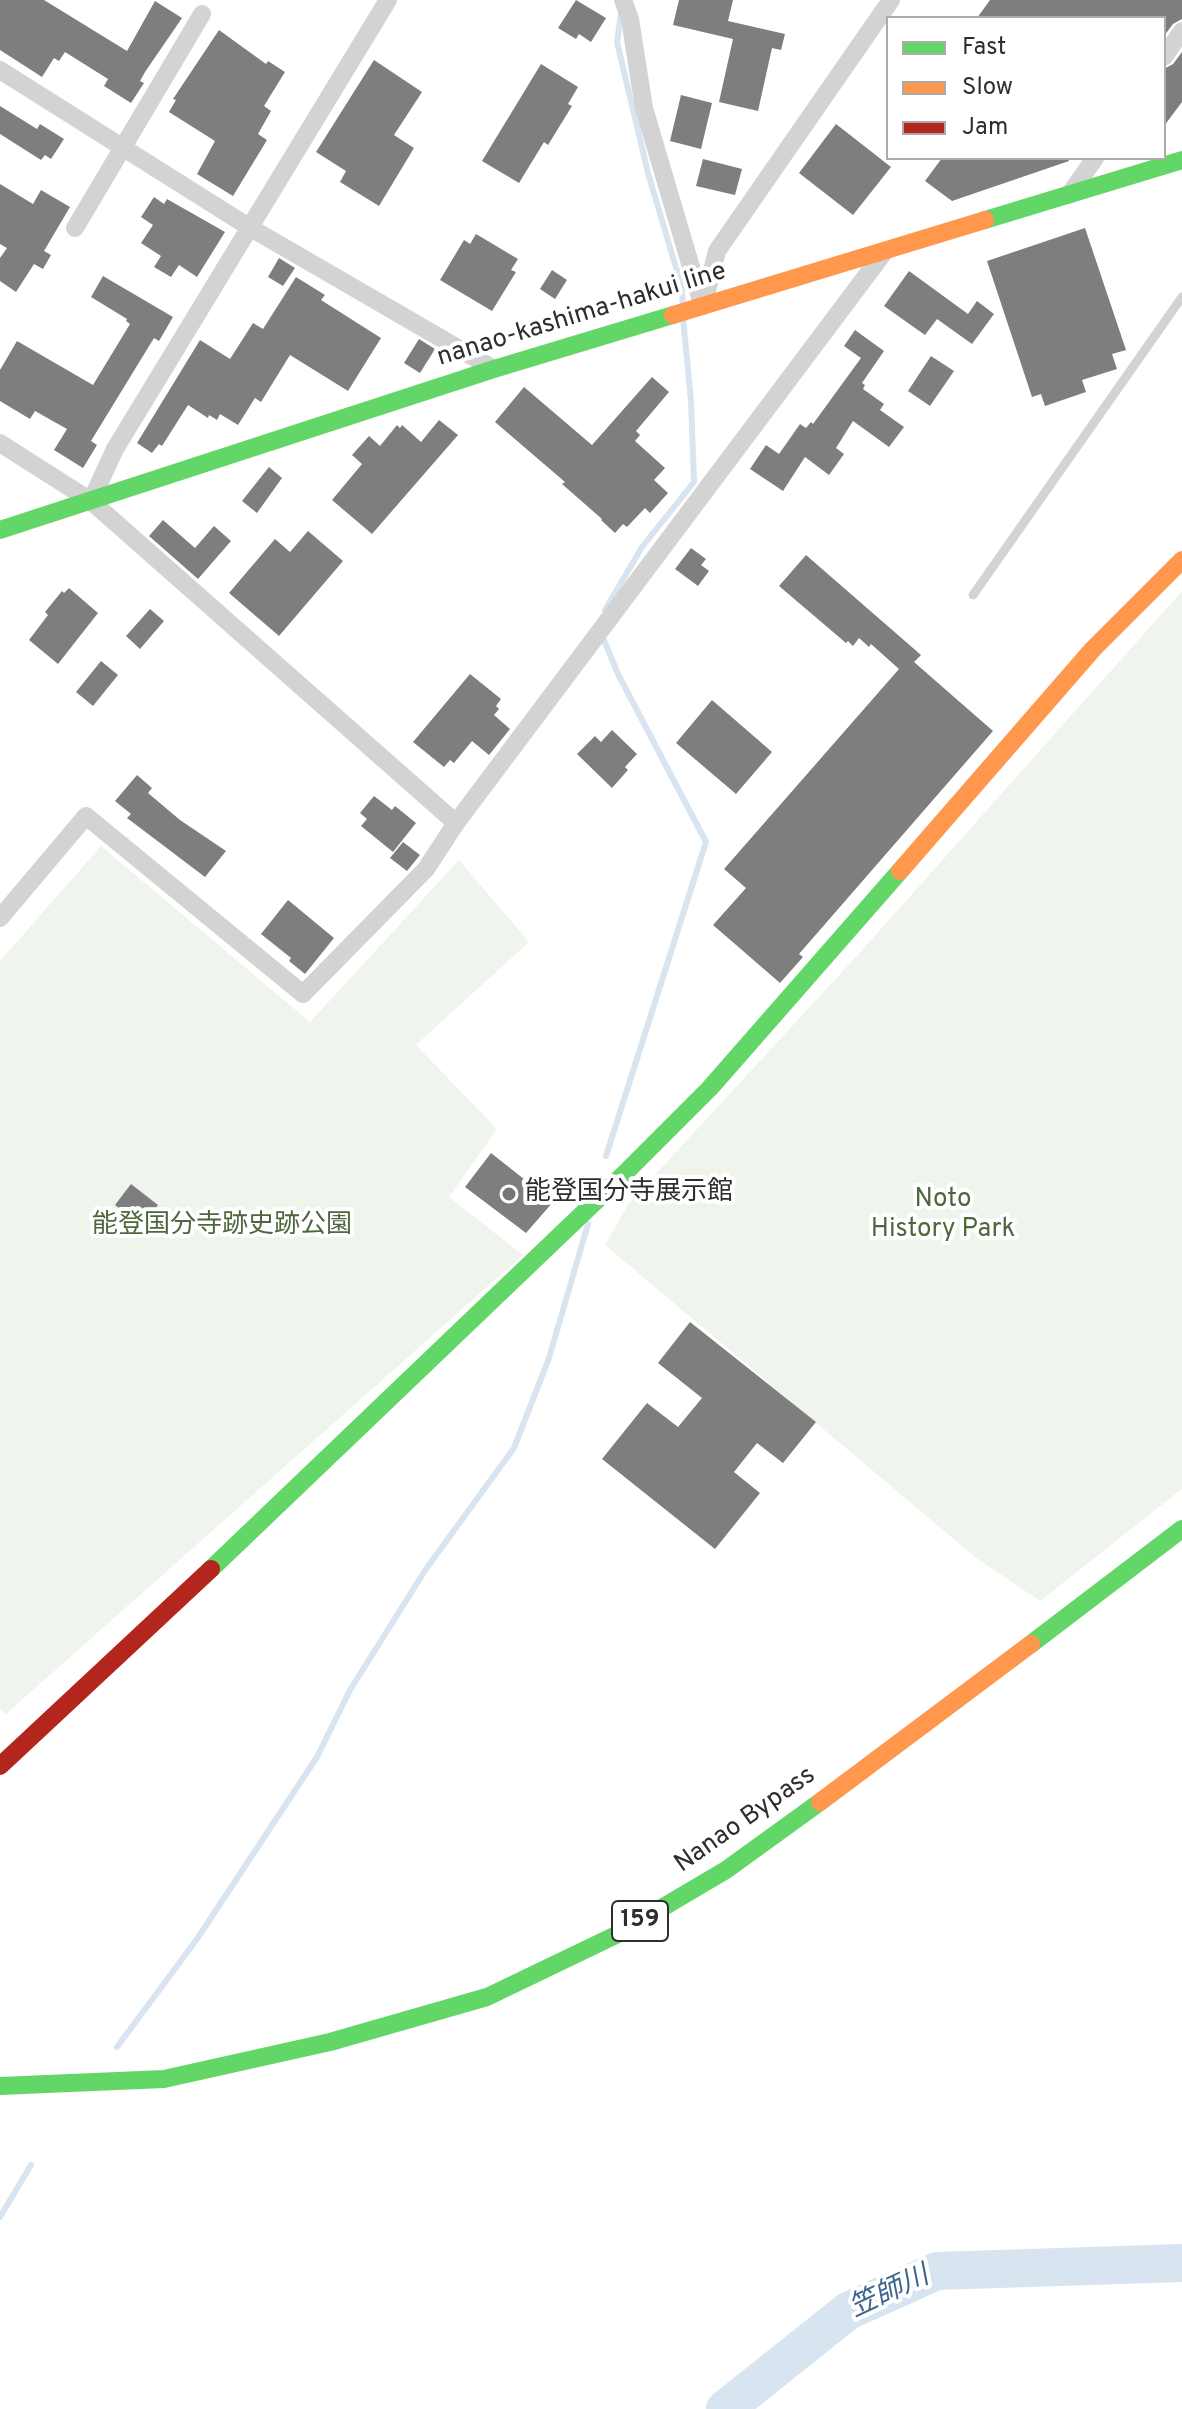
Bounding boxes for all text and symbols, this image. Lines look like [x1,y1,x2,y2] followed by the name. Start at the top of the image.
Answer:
[886,16,1166,160] legend
[962,33,1006,63] text: Fast
[962,73,1013,103] text: Slow
[962,113,1008,143] text: Jam
[434,257,730,375] street label: nanao-kashima-hakui line
[525,1178,733,1210] place label: 能登国分寺展示館
[500,1185,518,1203] marker: 能登国分寺展示館
[871,1185,1015,1246] park label: Noto History Park
[92,1211,352,1243] park label: 能登国分寺跡史跡公園
[670,1761,822,1881] street label: Nanao Bypass
[612,1901,668,1941] road number: 159
[845,2261,935,2327] water label: 笠師川

